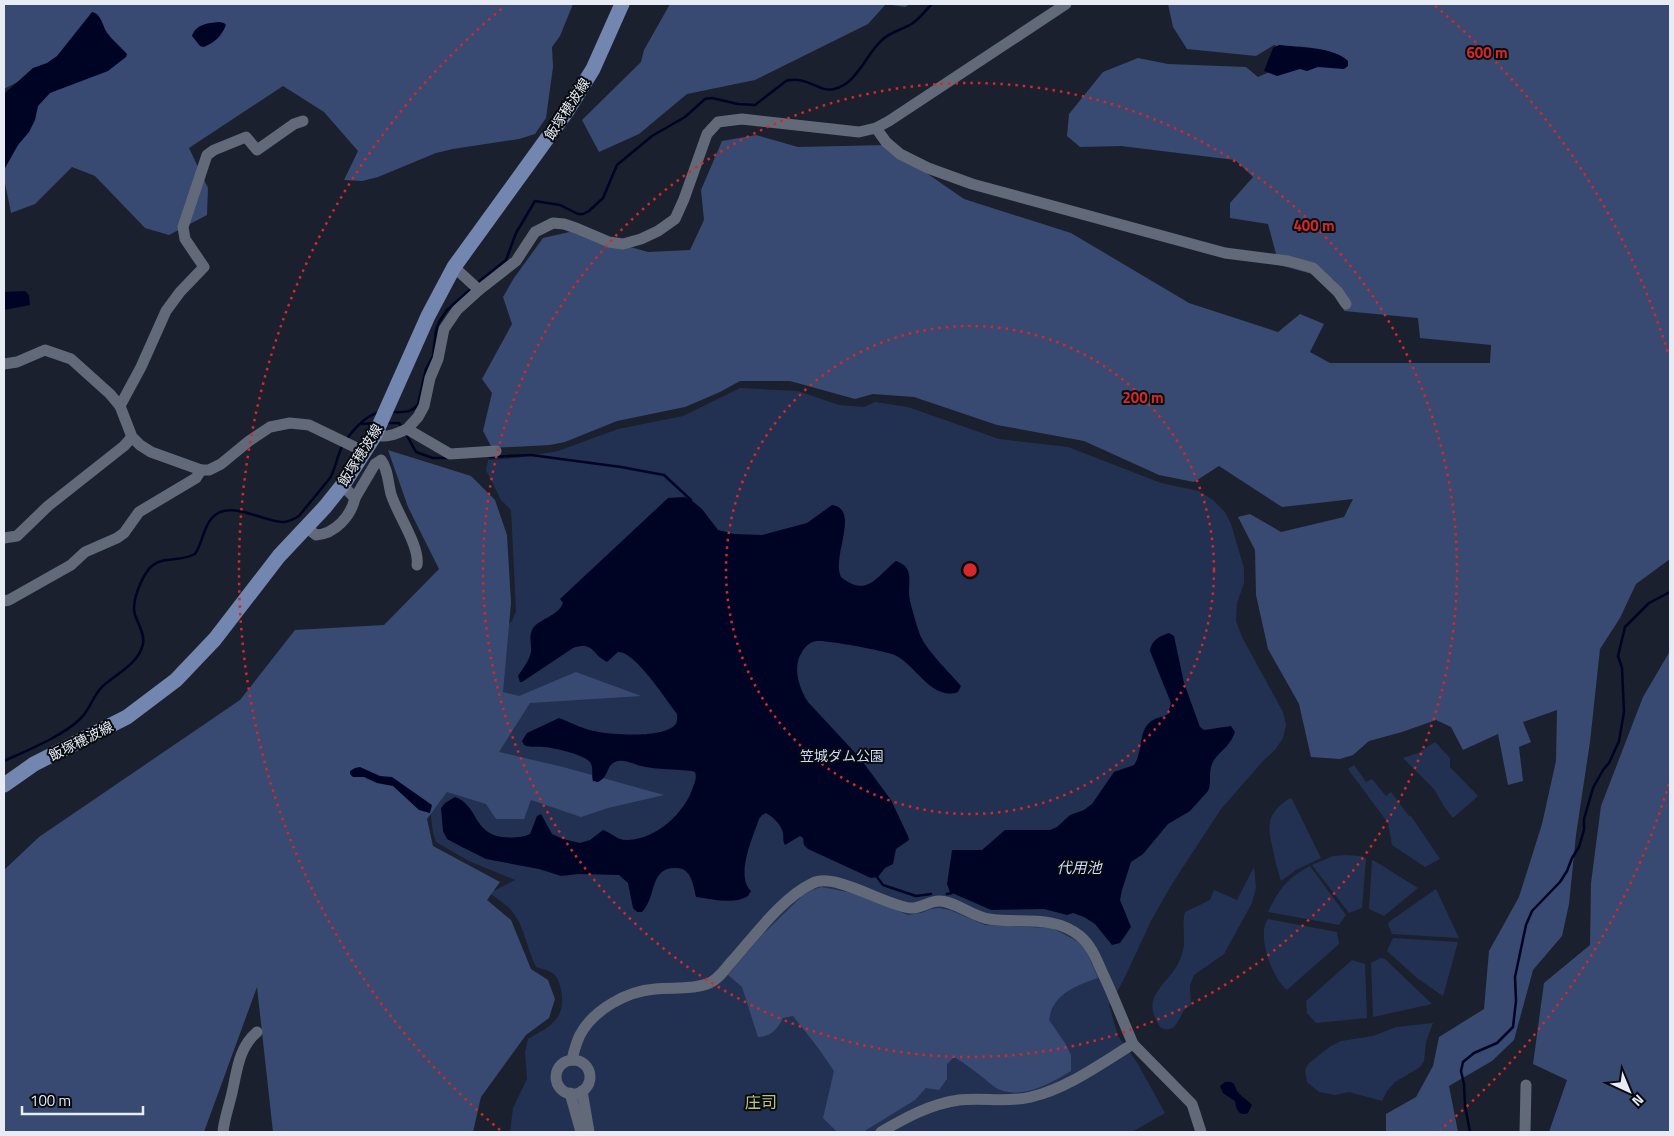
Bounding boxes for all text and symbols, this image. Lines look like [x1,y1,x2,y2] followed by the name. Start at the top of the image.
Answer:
[1466,41,1508,64] text: 600 m
[539,74,594,144] street label: 飯塚穂波線
[1293,214,1335,237] text: 400 m
[1122,386,1164,409] text: 200 m
[332,419,387,490] street label: 飯塚穂波線
[961,561,979,579] centre of rings
[45,715,117,766] street label: 飯塚穂波線
[800,745,884,766] park label: 笠城ダム公園
[1056,856,1103,879] water label: 代用池
[1604,1066,1654,1116] north arrow
[22,1084,144,1116] scale bar
[30,1089,71,1112] text: 100 m
[745,1090,777,1114] district label: 庄司
[1628,1090,1649,1112] text: N

